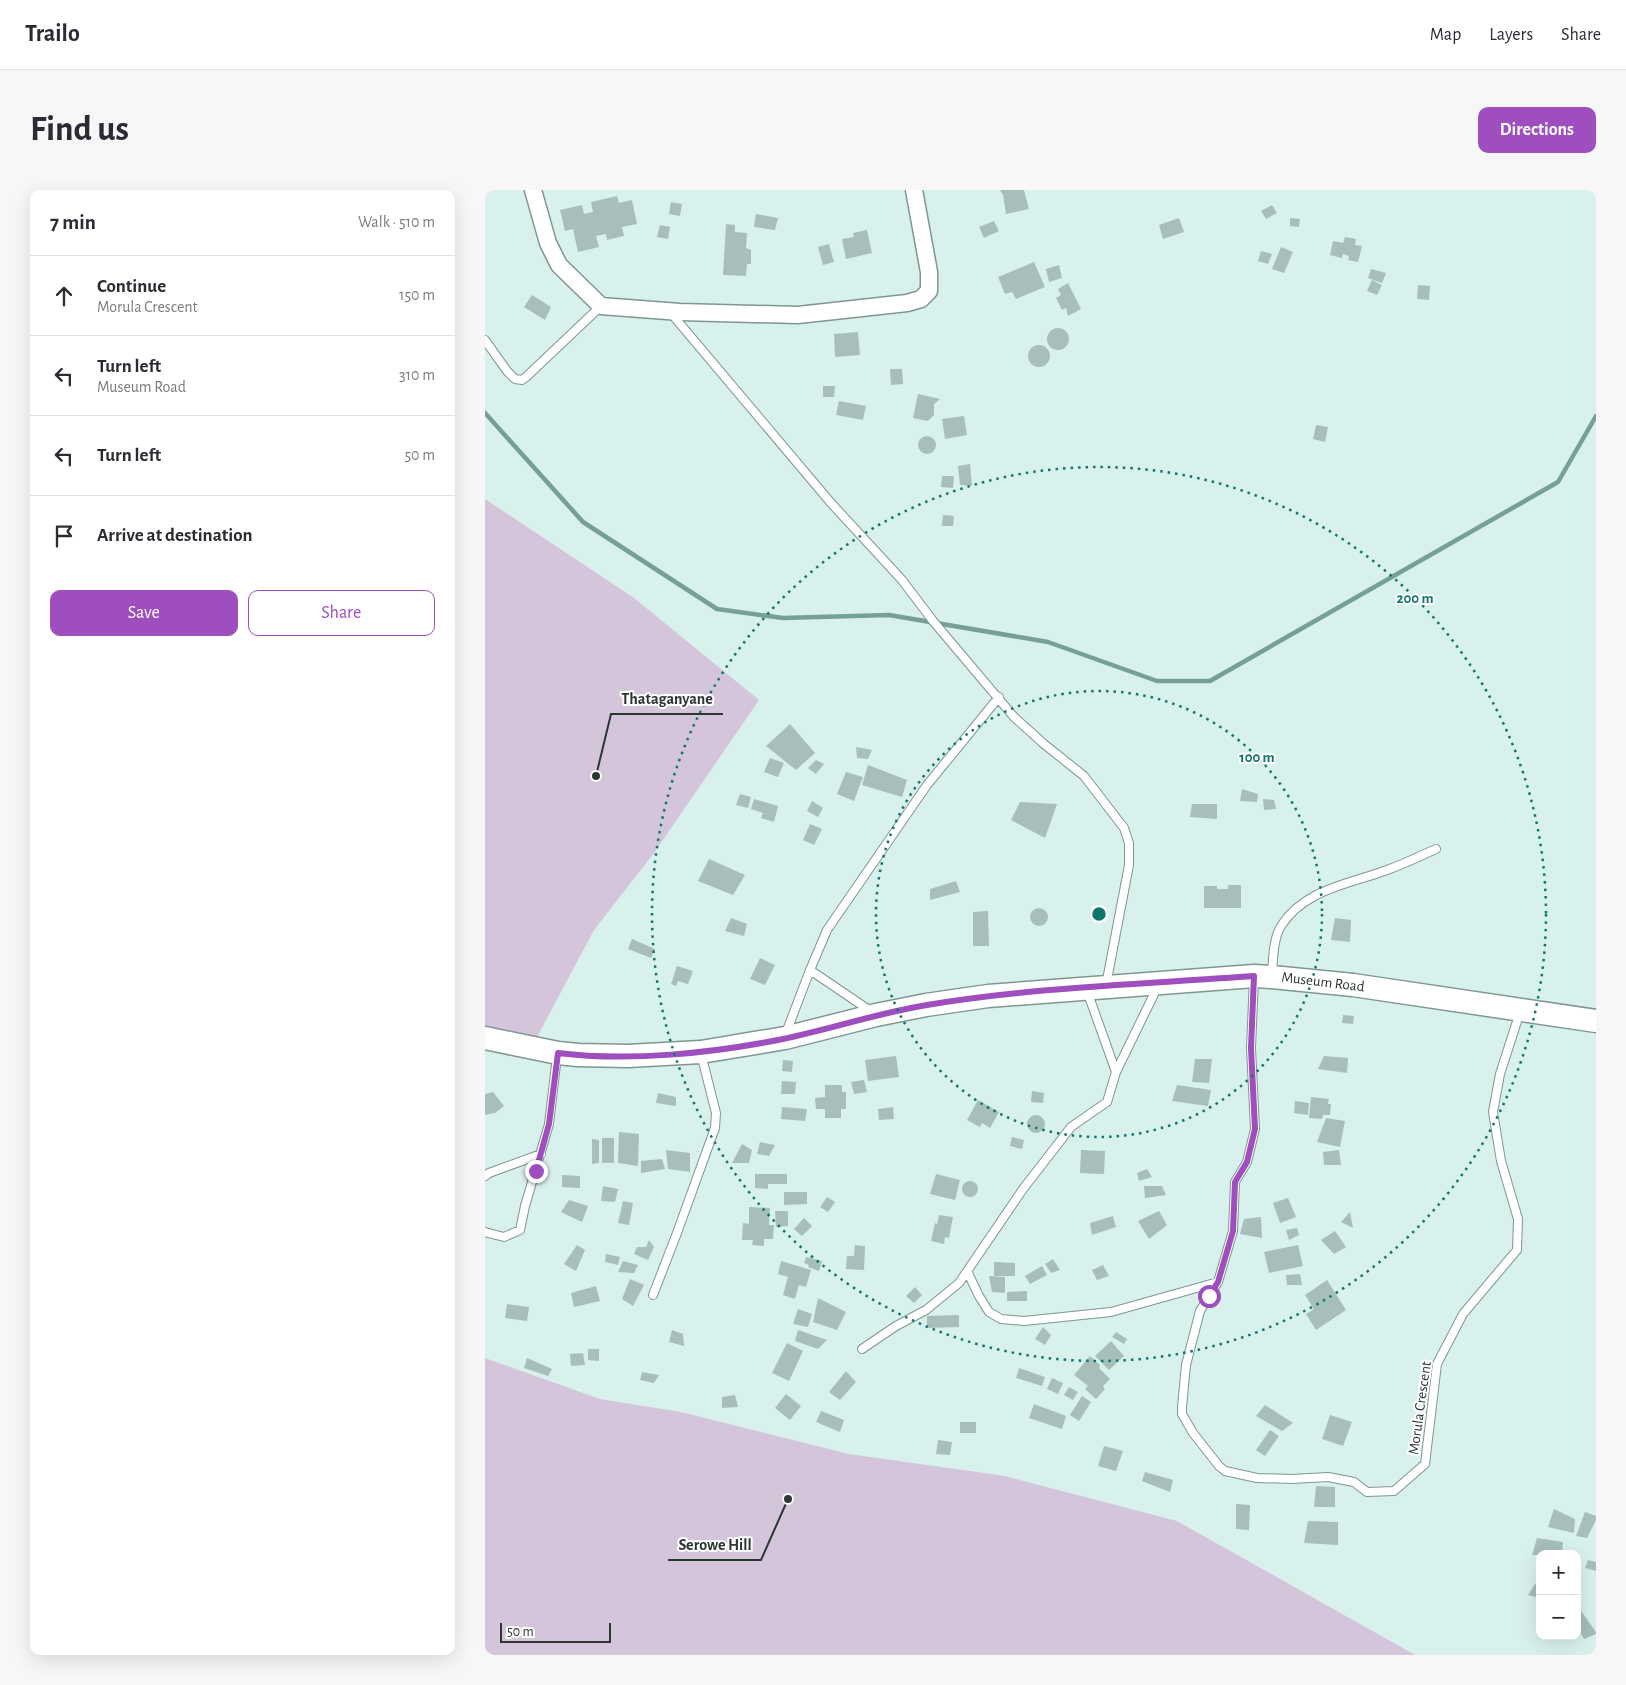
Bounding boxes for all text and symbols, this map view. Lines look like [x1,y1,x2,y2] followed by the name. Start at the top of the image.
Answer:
[25,22,80,46] text: Trailo
[1430,26,1461,44] text: Map
[1489,26,1533,44] text: Layers
[1561,26,1601,44] text: Share
[1478,107,1596,153] button: Directions
[30,112,129,147] text: Find us
[50,212,96,233] text: 7 min
[358,214,435,230] text: Walk · 510 m
[97,277,166,296] text: Continue
[50,282,78,310] icon: ahead
[399,287,435,303] text: 150 m
[97,299,198,315] text: Morula Crescent
[97,357,161,376] text: Turn left
[50,362,78,390] icon: left
[399,367,435,383] text: 310 m
[97,379,186,395] text: Museum Road
[50,442,78,470] icon: left
[97,446,161,465] text: Turn left
[404,447,435,463] text: 50 m
[50,522,78,550] icon: arrive
[97,526,253,545] text: Arrive at destination
[50,590,238,636] button: Save
[248,590,435,636] button: Share
[1396,591,1434,606] text: 200 m
[611,683,723,714] callout: Thataganyane
[621,691,713,708] text: Thataganyane
[1239,750,1275,765] text: 100 m
[1090,905,1108,923] centre of rings
[1281,969,1366,995] street label: Museum Road
[525,1160,548,1183] route end
[1198,1285,1221,1308] route start
[1406,1360,1434,1456] street label: Morula Crescent
[668,1529,761,1560] callout: Serowe Hill
[678,1537,752,1553] text: Serowe Hill
[1536,1550,1581,1640] map controls
[1536,1550,1581,1595] button: +
[1536,1595,1581,1640] button: −
[500,1620,611,1643] scale bar
[507,1625,534,1639] text: 50 m

